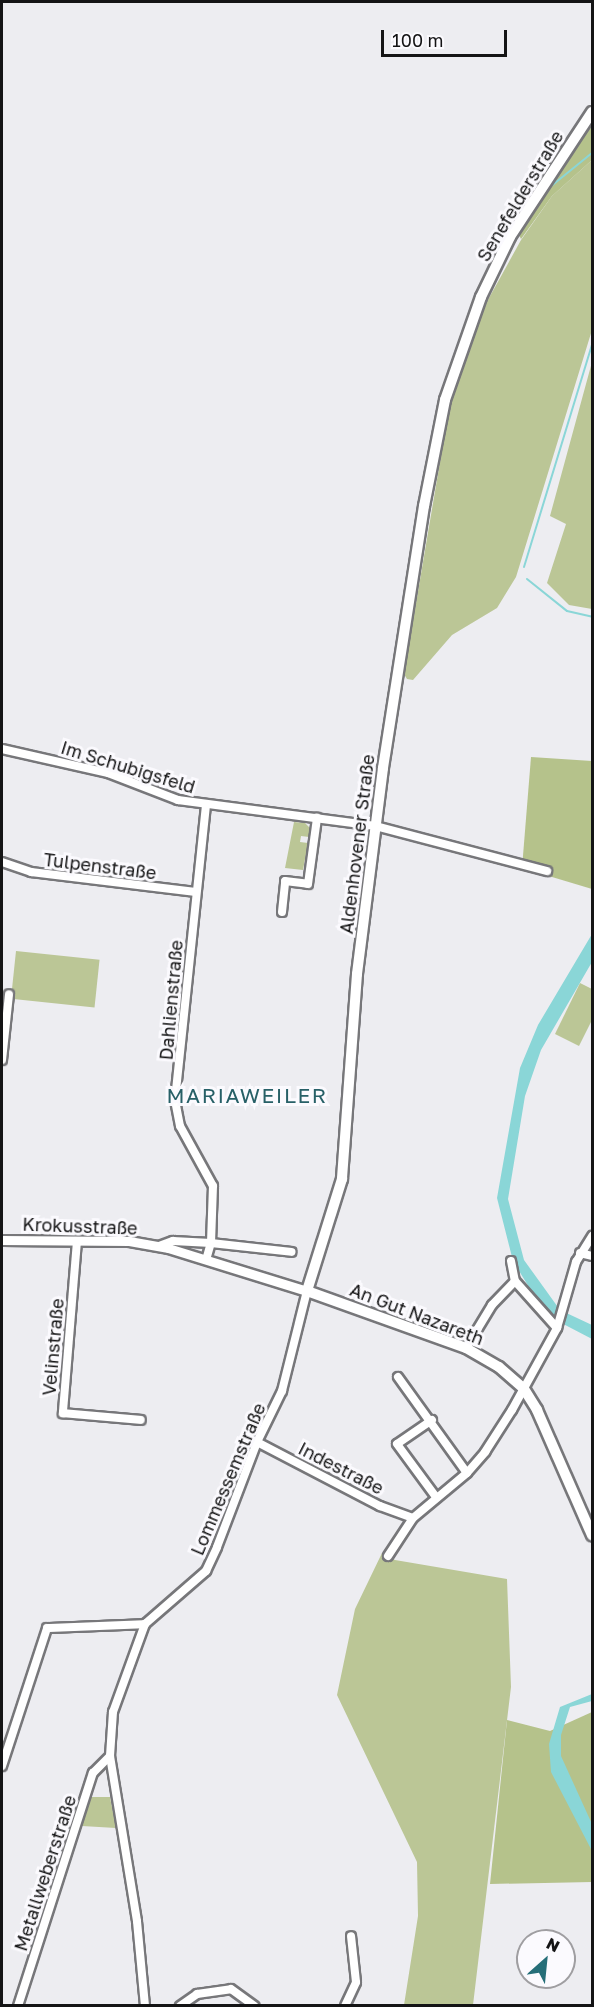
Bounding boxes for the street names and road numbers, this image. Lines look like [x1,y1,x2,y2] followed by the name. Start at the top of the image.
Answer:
[472,127,568,265] street label: Senefelderstraße
[58,736,198,798] street label: Im Schubigsfeld
[335,753,379,935] street label: Aldenhovener Straße
[42,848,158,884] street label: Tulpenstraße
[155,939,187,1061] street label: Dahlienstraße
[22,1213,138,1239] street label: Krokusstraße
[347,1279,487,1349] street label: An Gut Nazareth
[38,1297,68,1397] street label: Velinstraße
[186,1400,270,1558] street label: Lommessemstraße
[295,1437,387,1499] street label: Indestraße
[10,1792,80,1954] street label: Metallweberstraße

